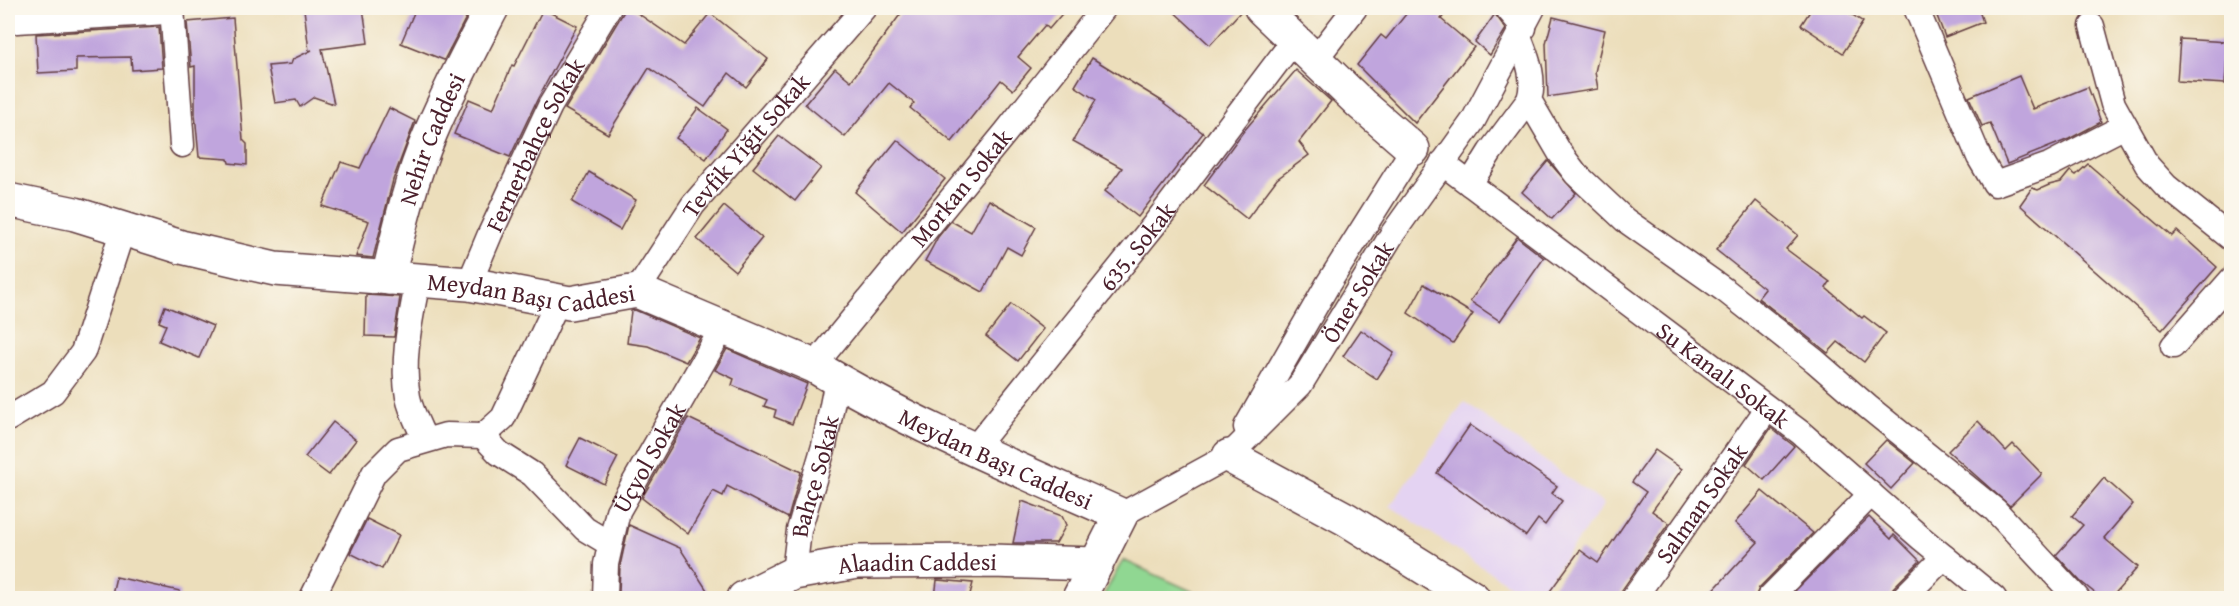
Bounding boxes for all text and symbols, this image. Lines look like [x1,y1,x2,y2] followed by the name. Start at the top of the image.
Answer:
[476,50,593,237] street label: Fernerbahçe Sokak
[672,65,818,224] street label: Tevfik Yiğit Sokak
[389,66,473,209] street label: Nehir Caddesi
[901,120,1020,254] street label: Morkan Sokak
[1090,194,1184,298] street label: 635. Sokak
[1312,233,1402,349] street label: Öner Sokak
[426,263,638,320] street label: Meydan Başı Caddesi
[1649,313,1798,437] street label: Su Kanalı Sokak
[603,395,694,519] street label: Üçyol Sokak
[893,399,1099,518] street label: Meydan Başı Caddesi
[781,412,847,539] street label: Bahçe Sokak
[1646,435,1756,570] street label: Salman Sokak
[834,543,998,583] street label: Alaadin Caddesi

